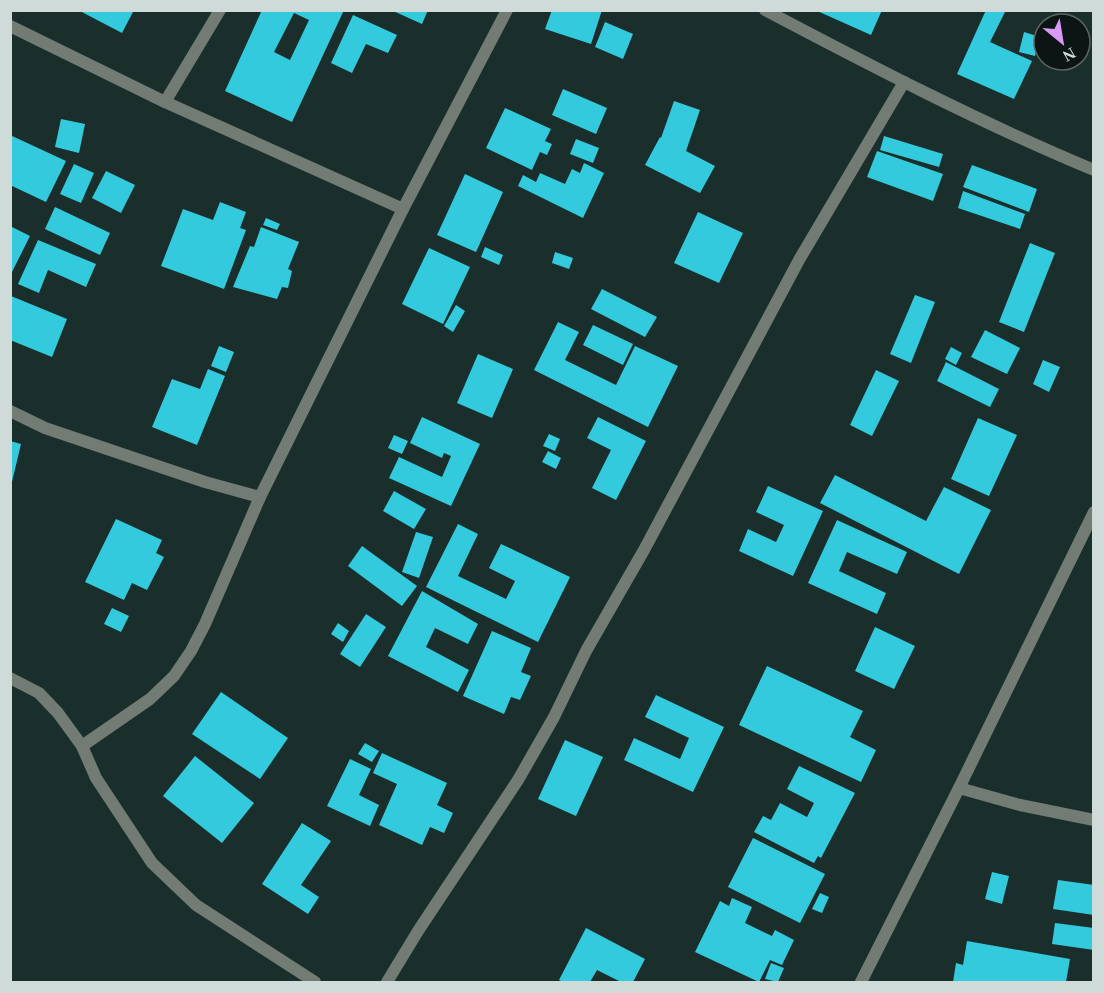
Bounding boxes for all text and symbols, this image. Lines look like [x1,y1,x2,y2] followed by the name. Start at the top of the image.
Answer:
[1032,12,1092,72] north arrow
[1060,44,1079,65] text: N

